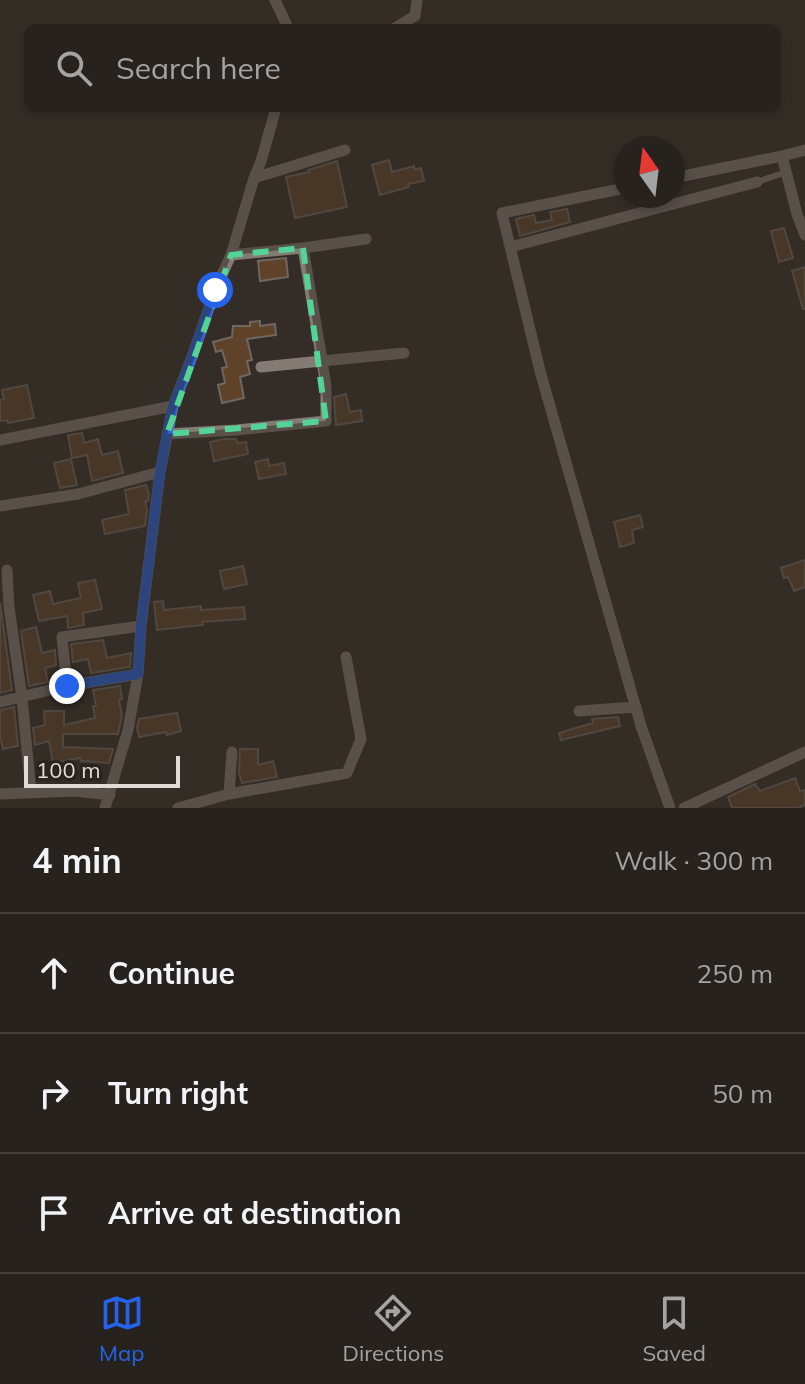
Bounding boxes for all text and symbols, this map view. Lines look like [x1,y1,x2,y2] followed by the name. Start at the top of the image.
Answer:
[24,24,781,112] search box
[52,46,96,90] icon: search
[116,49,281,87] text: Search here
[613,136,685,208] north arrow
[197,272,233,308] route start
[49,668,85,704] route end
[24,752,180,788] scale bar
[36,756,101,784] text: 100 m
[32,839,122,882] text: 4 min
[614,844,773,877] text: Walk · 300 m
[32,951,76,995] icon: ahead
[108,954,235,992] text: Continue
[697,957,773,990] text: 250 m
[32,1071,76,1115] icon: right
[108,1074,248,1112] text: Turn right
[712,1077,773,1110] text: 50 m
[32,1191,76,1235] icon: arrive
[108,1194,402,1232] text: Arrive at destination
[99,1291,144,1367] tab: Map
[343,1291,444,1367] tab: Directions
[642,1291,706,1367] tab: Saved

